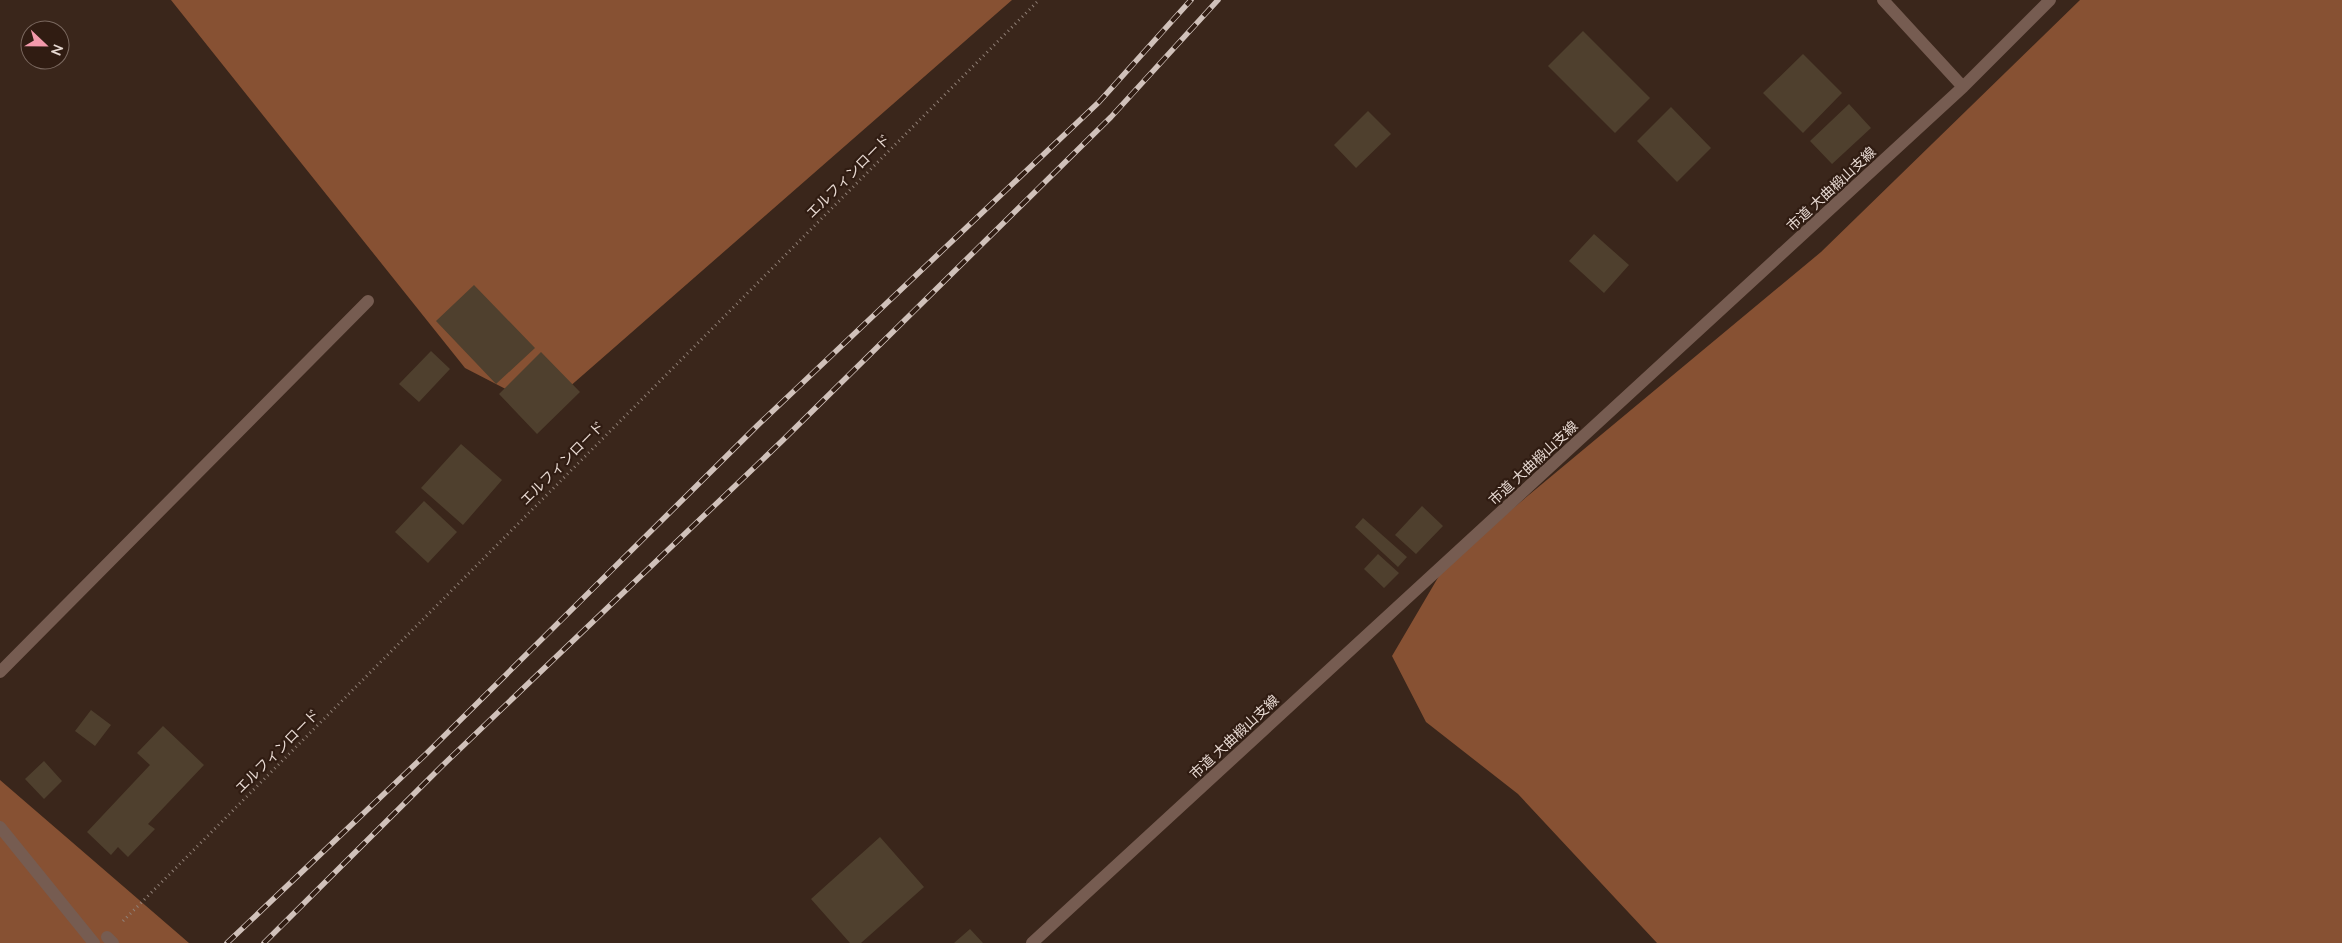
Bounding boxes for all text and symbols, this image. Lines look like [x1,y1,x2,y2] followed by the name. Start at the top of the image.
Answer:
[20,20,70,70] north arrow
[46,41,67,58] text: N
[802,130,895,223] street label: エルフィンロード
[1783,143,1880,236] street label: 市道 大曲椴山支線
[516,417,609,510] street label: エルフィンロード
[1485,417,1582,510] street label: 市道 大曲椴山支線
[1186,691,1283,784] street label: 市道 大曲椴山支線
[231,705,324,798] street label: エルフィンロード

